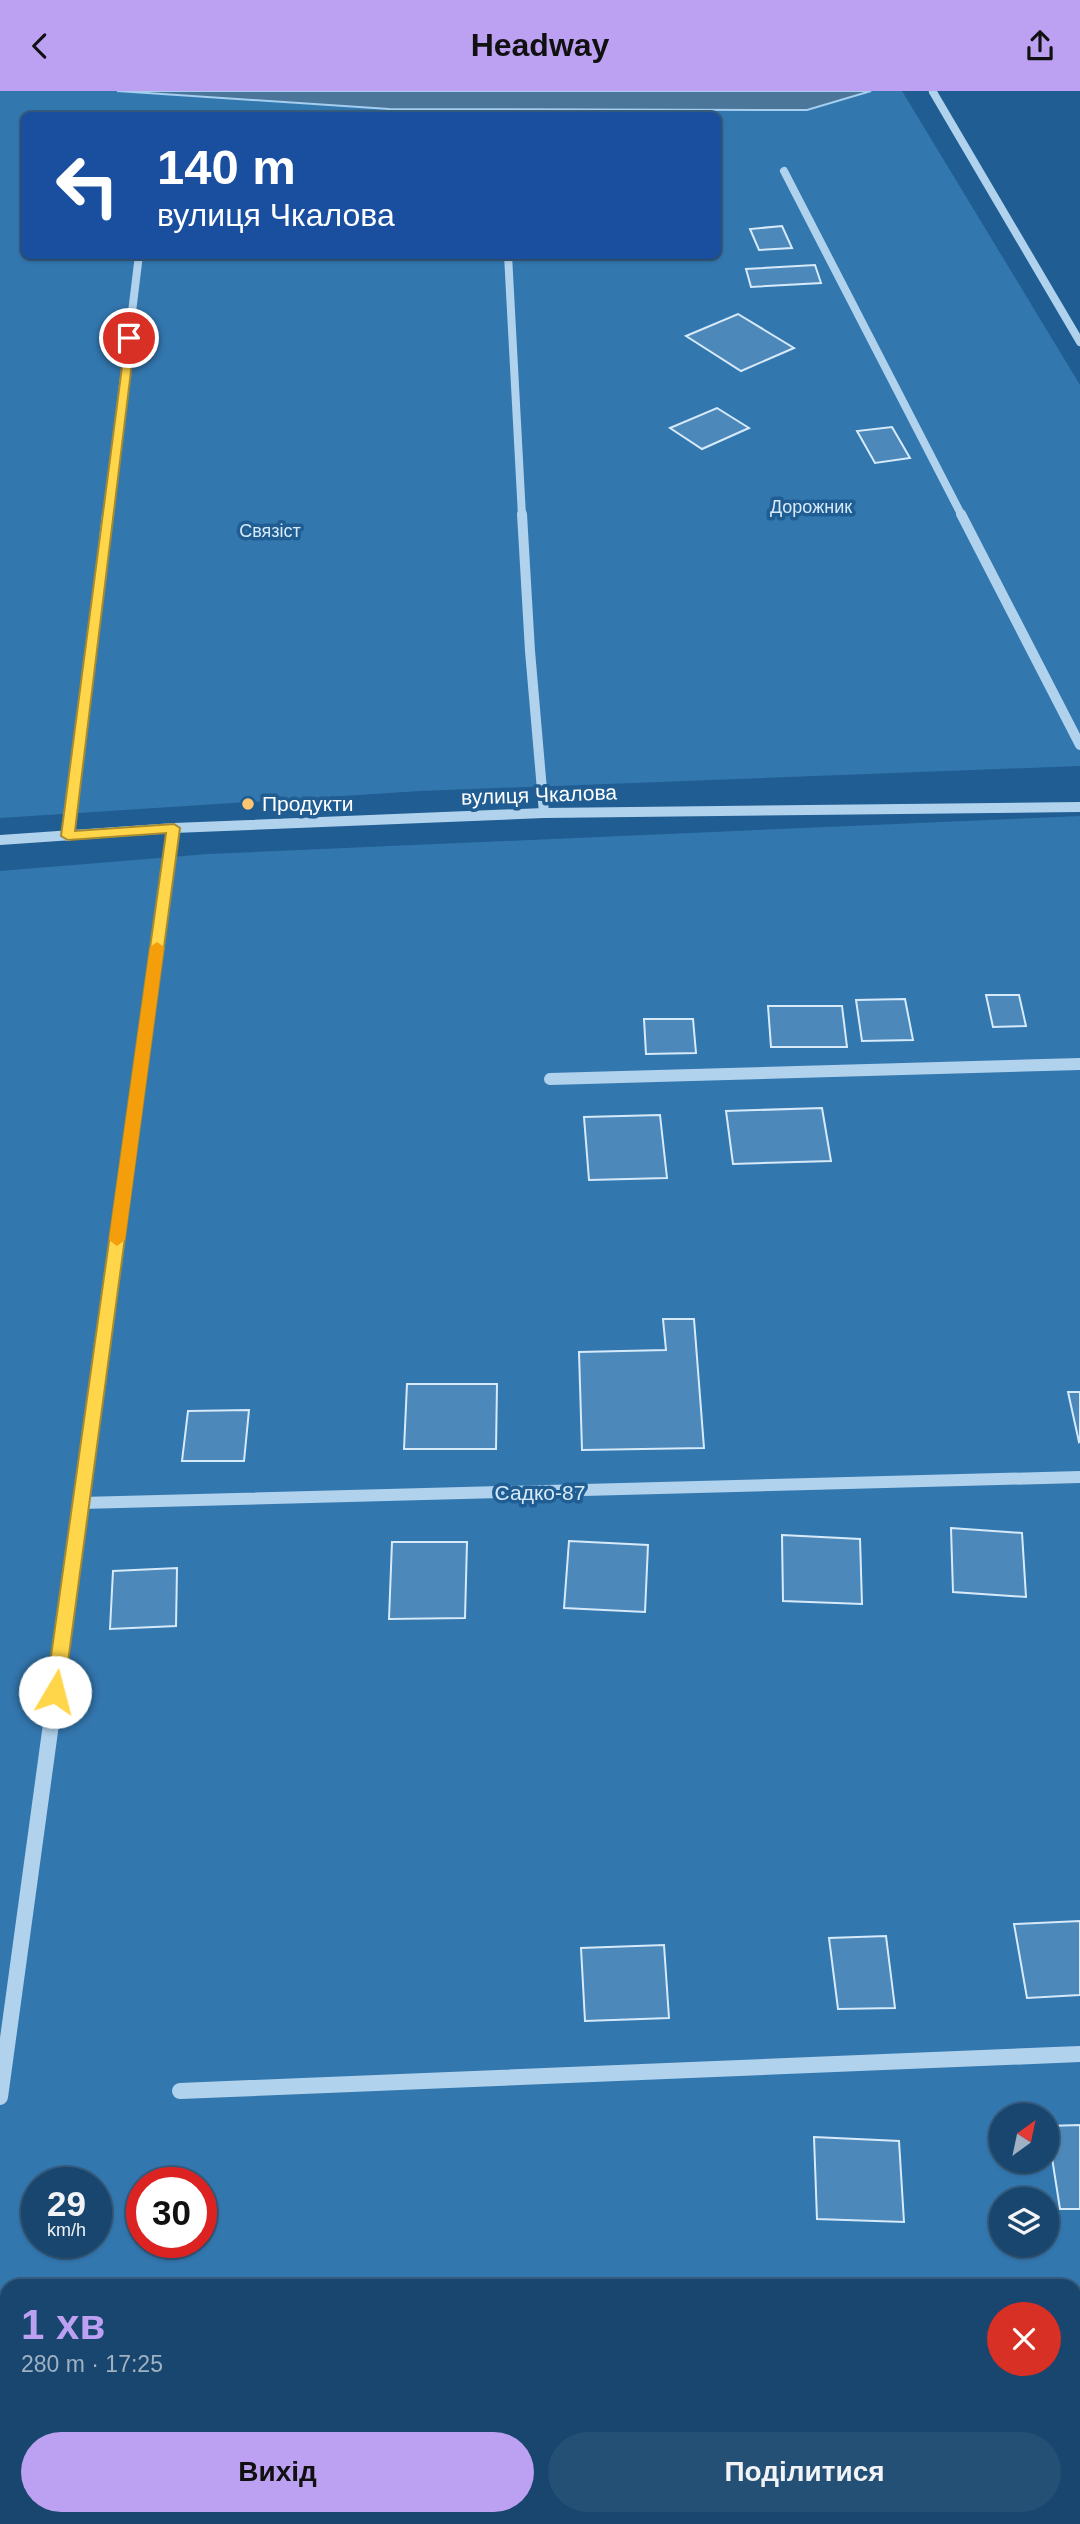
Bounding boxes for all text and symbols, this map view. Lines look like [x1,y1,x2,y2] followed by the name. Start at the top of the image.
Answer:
[21,27,59,65] icon: back
[471,27,609,63] text: Headway
[1021,27,1059,65] icon: share
[42,140,133,231] icon: left
[157,140,296,194] text: 140 m
[157,197,395,233] text: вулиця Чкалова
[99,308,159,368] pin
[110,319,148,357] icon: arrive
[770,497,852,517] park label: Дорожник
[239,521,301,541] park label: Связіст
[461,780,618,809] street label: вулиця Чкалова
[262,792,354,815] place label: Продукти
[240,796,256,812] marker: Продукти
[495,1481,585,1504] park label: Садко-87
[18,1655,92,1729] position arrow
[989,2103,1059,2173] north arrow
[989,2103,1059,2257] map controls
[126,2167,217,2258] speed limit sign: 30
[47,2184,86,2223] text: 29
[989,2187,1059,2257] button: layers
[47,2220,86,2240] text: km/h
[21,2301,105,2348] text: 1 хв
[987,2302,1061,2376] button: close
[21,2351,163,2377] text: 280 m · 17:25
[21,2432,534,2512] button: Вихід
[548,2432,1061,2512] button: Поділитися

